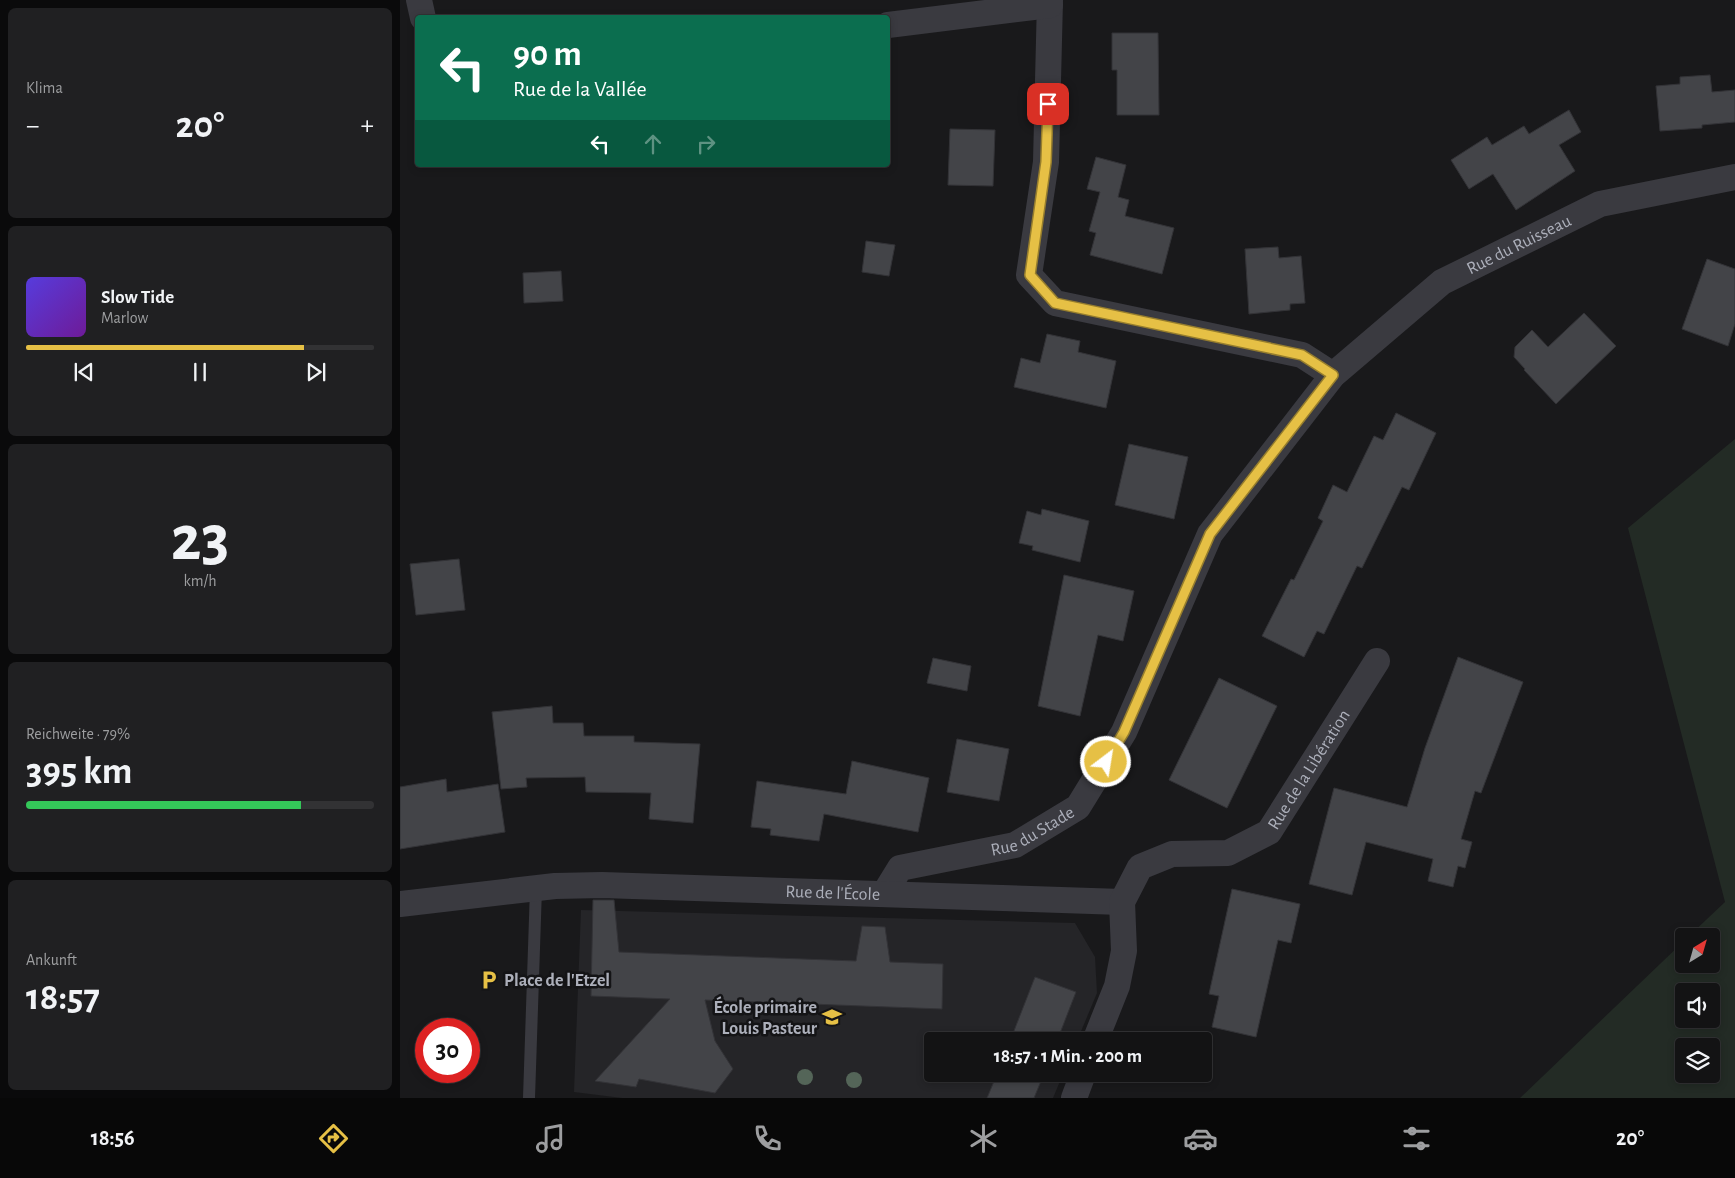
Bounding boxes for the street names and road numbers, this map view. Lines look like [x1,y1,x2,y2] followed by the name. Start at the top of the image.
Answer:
[1464,212,1574,278] street label: Rue du Ruisseau
[1265,707,1354,833] street label: Rue de la Libération
[989,803,1078,860] street label: Rue du Stade
[785,882,881,904] street label: Rue de l'École

